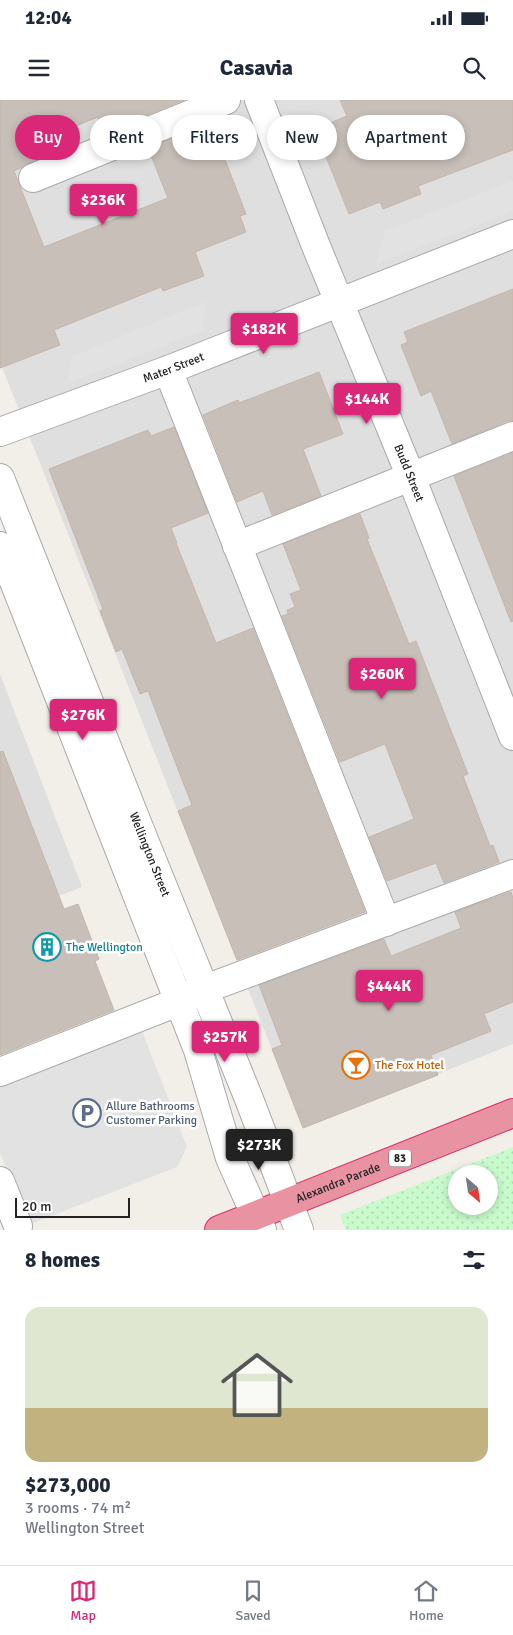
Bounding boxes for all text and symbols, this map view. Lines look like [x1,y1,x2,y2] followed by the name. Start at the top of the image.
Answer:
[25,6,72,30] text: 12:04
[25,54,53,82] icon: menu
[220,54,293,81] text: Casavia
[460,54,488,82] icon: search
[15,115,80,160] chip: Buy
[90,115,162,160] chip: Rent
[172,115,257,160] chip: Filters
[267,115,337,160] chip: New
[347,115,465,160] chip: Apartment
[68,184,138,226] pin: $236K
[81,190,125,210] text: $236K
[229,312,299,355] pin: $182K
[242,319,286,339] text: $182K
[141,349,206,386] street label: Mater Street
[332,382,402,425] pin: $144K
[345,389,389,409] text: $144K
[391,442,427,504] street label: Budd Street
[347,658,417,700] pin: $260K
[360,664,404,684] text: $260K
[48,698,118,741] pin: $276K
[61,705,105,725] text: $276K
[126,810,174,899] street label: Wellington Street
[32,932,62,962] building icon: The Wellington
[66,940,143,955] place label: The Wellington
[354,970,424,1012] pin: $444K
[367,976,411,996] text: $444K
[190,1020,260,1063] pin: $257K
[203,1027,247,1047] text: $257K
[341,1050,371,1080] bar icon: The Fox Hotel
[375,1058,445,1073] place label: The Fox Hotel
[72,1098,102,1128] parking icon: Allure Bathrooms Customer Parking
[106,1099,197,1128] place label: Allure Bathrooms Customer Parking
[224,1128,294,1171] pin: $273K
[237,1135,281,1155] text: $273K
[389,1150,411,1166] road number: 83
[294,1159,382,1206] street label: Alexandra Parade
[448,1165,498,1215] north arrow
[448,1165,498,1215] map controls
[15,1195,130,1218] scale bar
[22,1198,51,1215] text: 20 m
[460,1246,488,1274] icon: filters
[25,1247,100,1273] text: 8 homes
[212,1340,302,1430] icon: home
[25,1472,111,1498] text: $273,000
[25,1498,131,1518] text: 3 rooms · 74 m²
[25,1518,144,1538] text: Wellington Street
[69,1577,97,1624] tab: Map
[235,1577,271,1624] tab: Saved
[409,1577,444,1624] tab: Home

